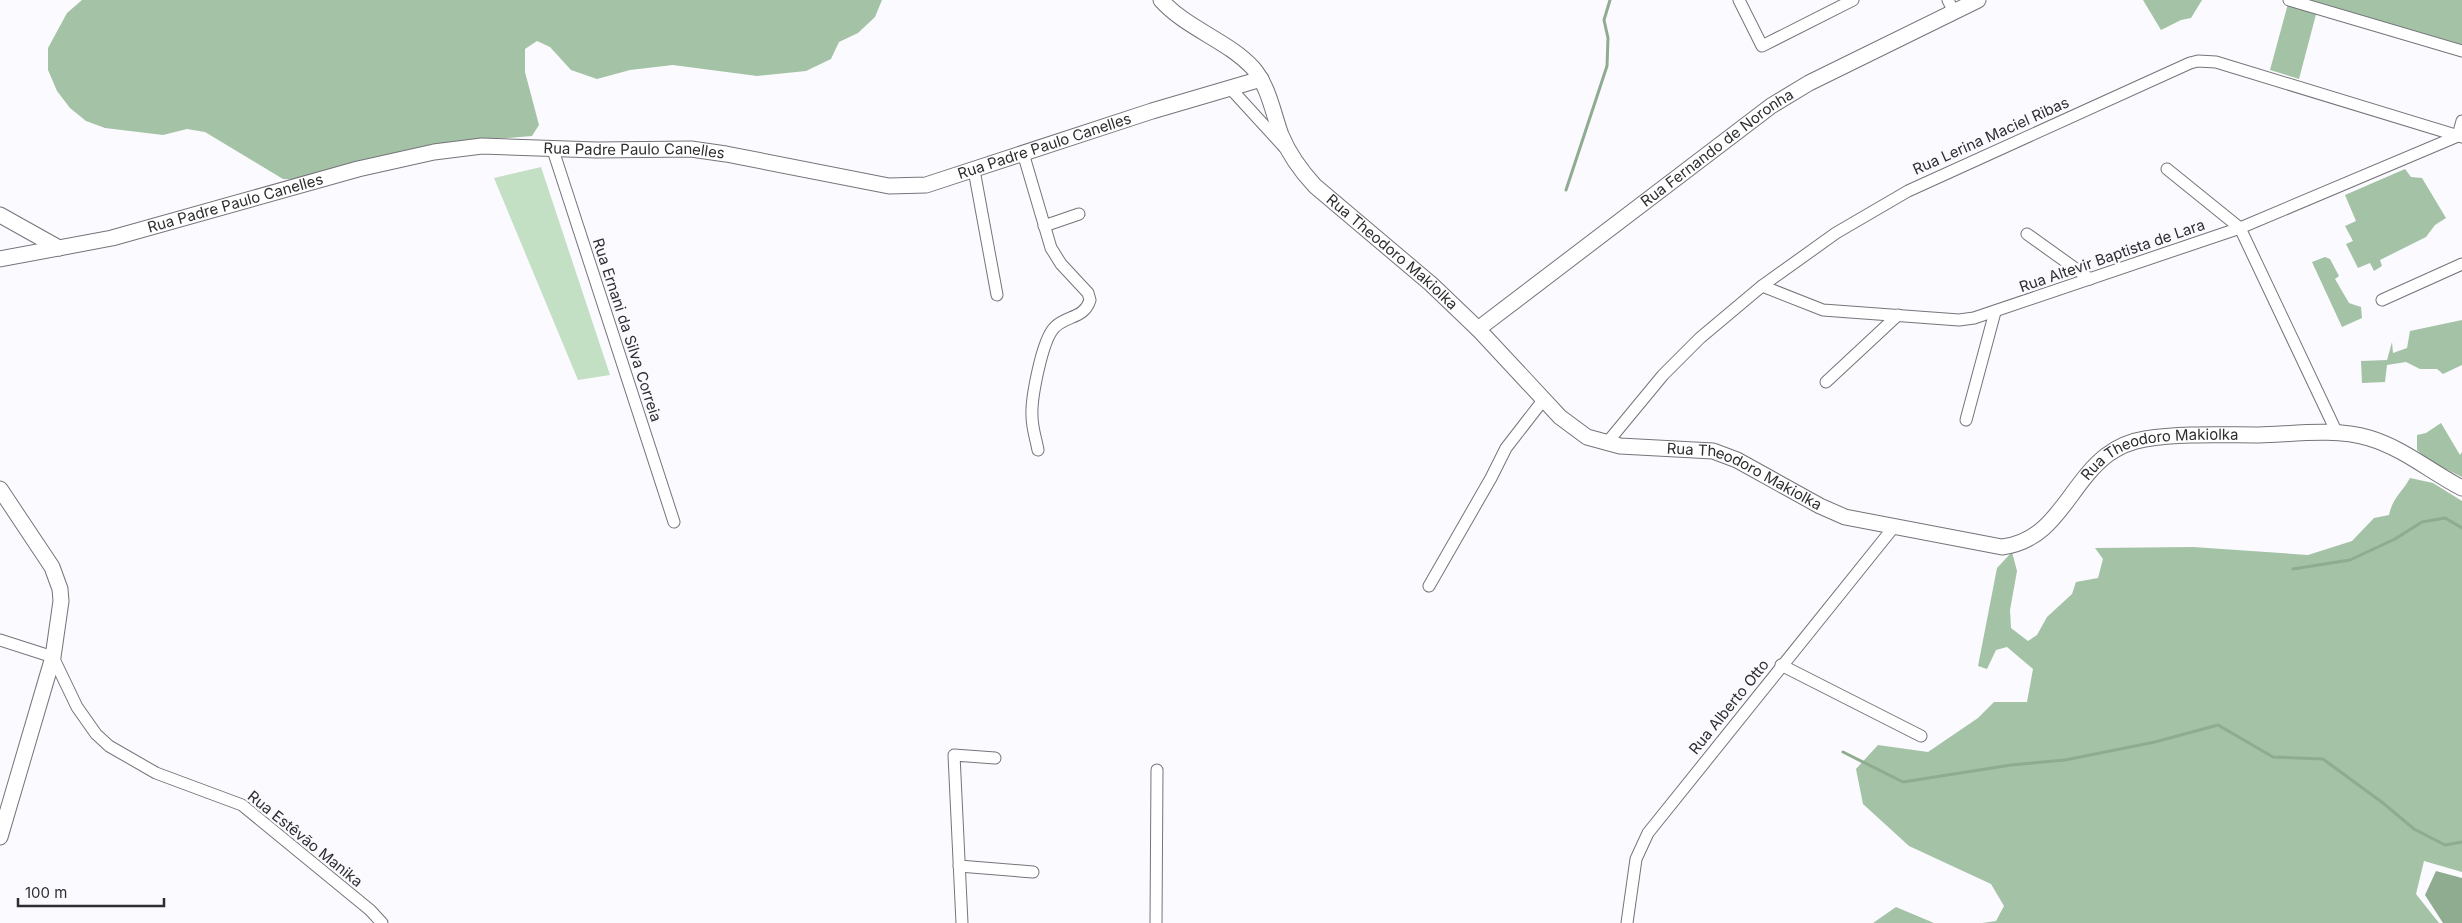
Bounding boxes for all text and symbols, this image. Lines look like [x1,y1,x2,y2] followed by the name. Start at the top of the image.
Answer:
[1637,85,1797,211] street label: Rua Fernando de Noronha
[1910,92,2072,179] street label: Rua Lerina Maciel Ribas
[955,108,1134,183] street label: Rua Padre Paulo Canelles
[543,138,726,163] street label: Rua Padre Paulo Canelles
[145,169,325,237] street label: Rua Padre Paulo Canelles
[1323,190,1462,314] street label: Rua Theodoro Makiolka
[2016,215,2207,296] street label: Rua Altevir Baptista de Lara
[589,236,666,424] street label: Rua Ernani da Silva Correia
[2077,425,2239,484] street label: Rua Theodoro Makiolka
[1666,439,1825,514] street label: Rua Theodoro Makiolka
[1685,655,1773,758] street label: Rua Alberto Otto
[244,786,367,891] street label: Rua Estêvão Manika
[18,876,164,908] scale bar
[25,883,67,902] text: 100 m

